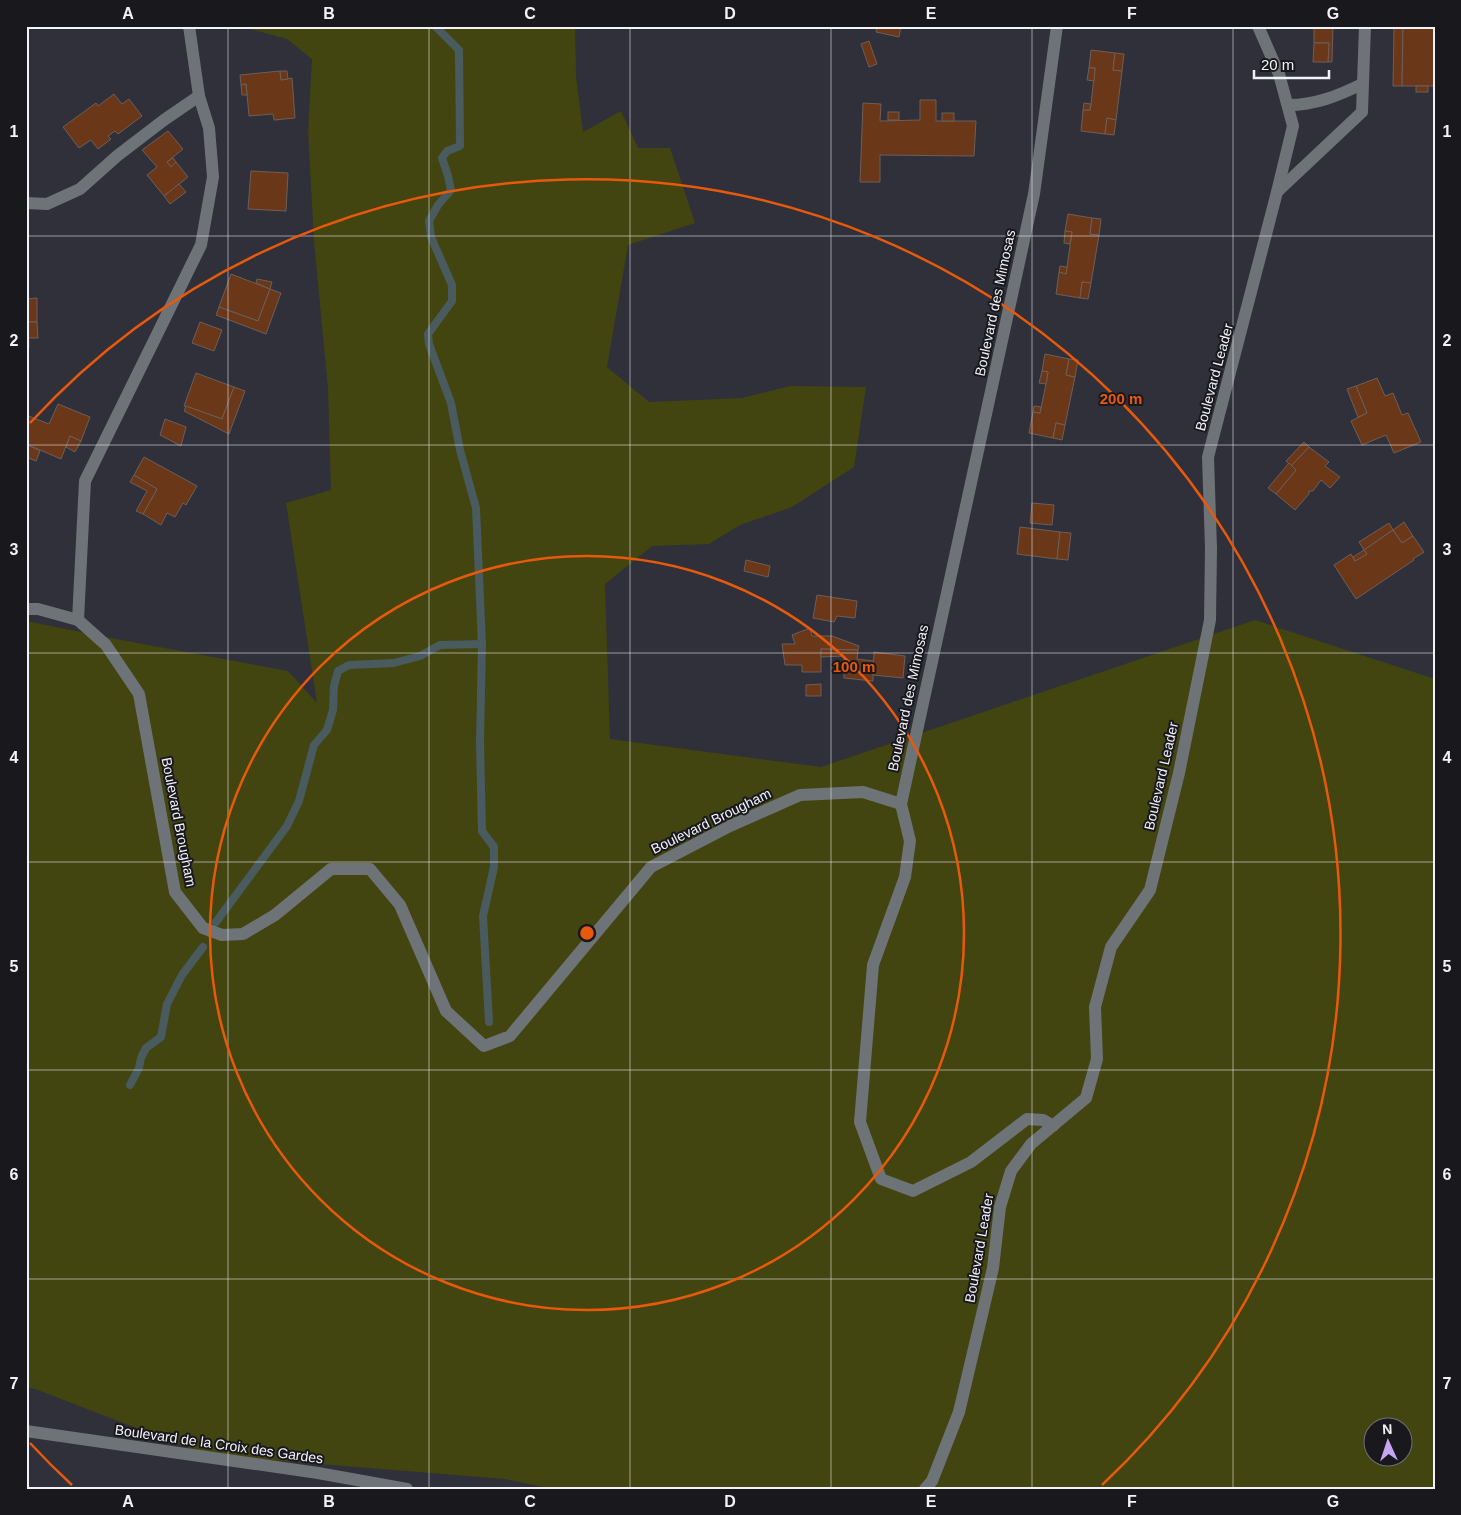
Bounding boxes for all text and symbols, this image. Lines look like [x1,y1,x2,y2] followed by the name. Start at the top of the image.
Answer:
[122,5,134,22] text: A
[323,5,335,22] text: B
[524,5,536,22] text: C
[724,5,736,22] text: D
[926,5,937,22] text: E
[1127,5,1137,22] text: F
[1327,5,1339,22] text: G
[1254,48,1328,80] scale bar
[1261,56,1294,73] text: 20 m
[10,123,19,140] text: 1
[1443,123,1452,140] text: 1
[972,228,1018,378] street label: Boulevard des Mimosas
[1192,321,1236,432] street label: Boulevard Leader
[10,332,19,349] text: 2
[1443,332,1452,349] text: 2
[1100,390,1142,407] text: 200 m
[10,541,19,558] text: 3
[1443,541,1452,558] text: 3
[885,623,931,773] street label: Boulevard des Mimosas
[833,658,875,675] text: 100 m
[1141,720,1181,832] street label: Boulevard Leader
[10,749,19,766] text: 4
[1443,749,1452,766] text: 4
[159,756,199,888] street label: Boulevard Brougham
[648,785,774,857] street label: Boulevard Brougham
[578,924,596,942] centre of rings
[10,958,19,975] text: 5
[1443,958,1452,975] text: 5
[10,1166,19,1183] text: 6
[1443,1166,1452,1183] text: 6
[962,1192,997,1304] street label: Boulevard Leader
[10,1375,19,1392] text: 7
[1443,1375,1452,1392] text: 7
[1364,1418,1414,1468] north arrow
[114,1421,324,1467] street label: Boulevard de la Croix des Gardes
[1382,1421,1393,1437] text: N
[122,1493,134,1510] text: A
[323,1493,335,1510] text: B
[524,1493,536,1510] text: C
[724,1493,736,1510] text: D
[926,1493,937,1510] text: E
[1127,1493,1137,1510] text: F
[1327,1493,1339,1510] text: G

